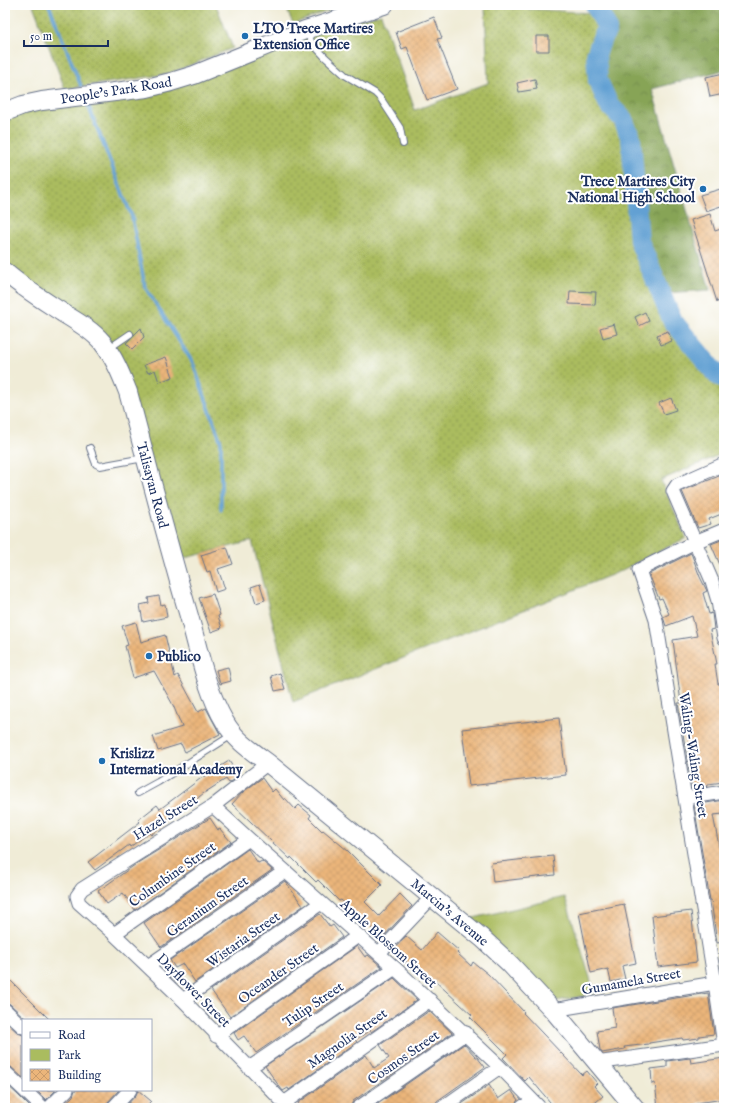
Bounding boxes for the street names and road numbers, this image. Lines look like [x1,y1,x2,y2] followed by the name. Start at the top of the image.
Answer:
[59,73,174,109] street label: People's Park Road
[132,440,172,531] street label: Talisayan Road
[674,691,712,819] street label: Waling-Waling Street
[130,791,201,845] street label: Hazel Street
[126,838,220,911] street label: Columbine Street
[163,872,252,942] street label: Geranium Street
[407,875,492,951] street label: Marcin's Avenue
[335,895,441,992] street label: Apple Blossom Street
[203,908,284,972] street label: Wistaria Street
[235,939,323,1008] street label: Oceander Street
[152,950,234,1032] street label: Dayflower Street
[580,964,682,1000] street label: Gumamela Street
[280,978,347,1032] street label: Tulip Street
[304,1005,391,1073] street label: Magnolia Street
[364,1026,443,1089] street label: Cosmos Street

